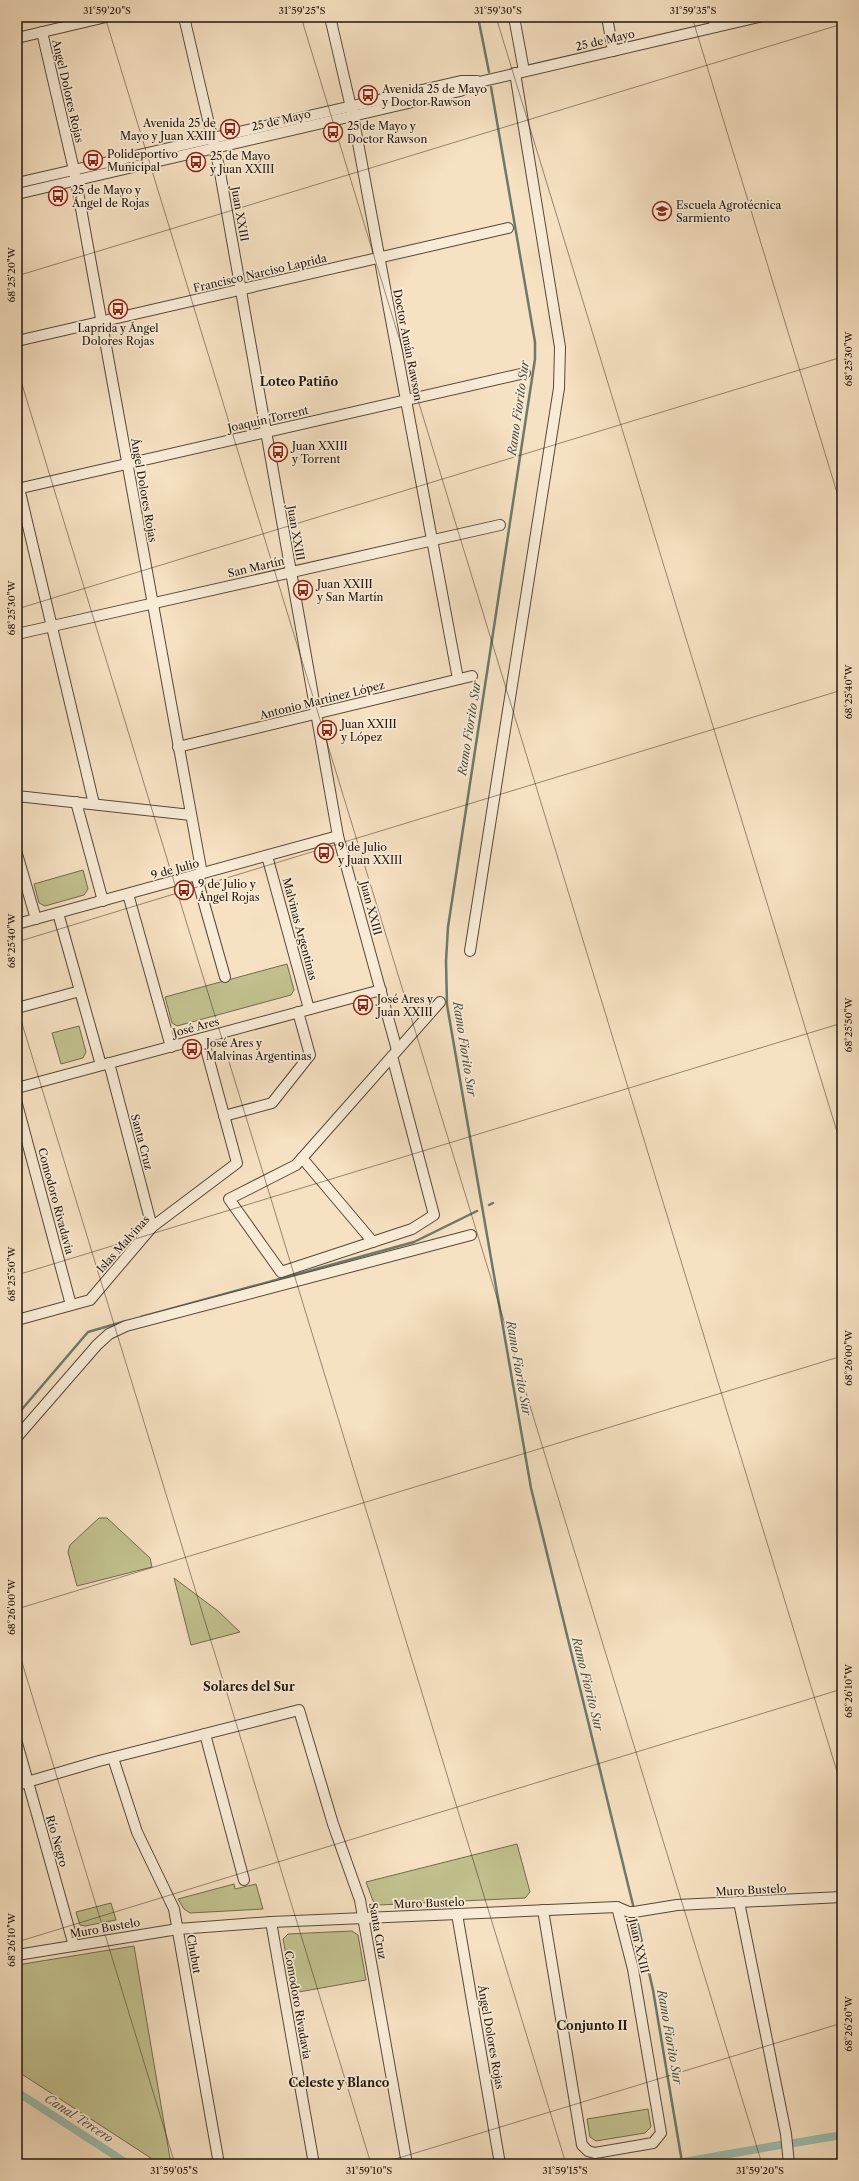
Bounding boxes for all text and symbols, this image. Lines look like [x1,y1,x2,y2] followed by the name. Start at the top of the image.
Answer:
[83,4,131,17] text: 31°59'20"S
[278,4,326,17] text: 31°59'25"S
[474,4,522,17] text: 31°59'30"S
[670,4,716,17] text: 31°59'35"S
[574,26,636,54] street label: 25 de Mayo
[49,37,87,144] street label: Angel Dolores Rojas
[381,82,487,109] place label: Avenida 25 de Mayo y Doctor Rawson
[357,84,379,106] bus stop icon: Avenida 25 de Mayo y Doctor Rawson
[250,106,312,134] street label: 25 de Mayo
[120,116,216,143] place label: Avenida 25 de Mayo y Juan XXIII
[219,118,241,140] bus stop icon: Avenida 25 de Mayo y Juan XXIII
[347,119,427,146] place label: 25 de Mayo y Doctor Rawson
[322,121,344,143] bus stop icon: 25 de Mayo y Doctor Rawson
[107,147,178,174] place label: Polideportivo Municipal
[82,149,104,171] bus stop icon: Polideportivo Municipal
[209,149,274,176] place label: 25 de Mayo y Juan XXIII
[185,151,207,173] bus stop icon: 25 de Mayo y Juan XXIII
[71,183,150,210] place label: 25 de Mayo y Ángel de Rojas
[228,183,252,243] street label: Juan XXIII
[47,185,69,207] bus stop icon: 25 de Mayo y Ángel de Rojas
[676,198,781,225] place label: Escuela Agrotécnica Sarmiento
[651,200,673,222] school or university icon: Escuela Agrotécnica Sarmiento
[5,246,18,303] text: 68°25'20"W
[192,251,328,295] street label: Francisco Narciso Laprida
[390,288,426,402] street label: Doctor Amán Rawson
[107,298,129,320] bus stop icon: Laprida y Ángel Dolores Rojas
[77,321,159,348] place label: Laprida y Ángel Dolores Rojas
[842,330,855,386] text: 68°25'30"W
[504,358,532,457] water label: Ramo Fiorito Sur
[260,374,339,389] district label: Loteo Patiño
[224,403,310,436] street label: Joaquín Torrent
[128,436,160,543] street label: Ángel Dolores Rojas
[290,439,348,466] place label: Juan XXIII y Torrent
[267,441,289,463] bus stop icon: Juan XXIII y Torrent
[284,502,308,562] street label: Juan XXIII
[226,554,286,580] street label: San Martín
[315,577,384,604] place label: Juan XXIII y San Martín
[5,579,18,635] text: 68°25'30"W
[292,579,314,601] bus stop icon: Juan XXIII y San Martín
[842,664,855,719] text: 68°25'40"W
[257,678,386,723] street label: Antonio Martínez López
[454,678,484,777] water label: Ramo Fiorito Sur
[339,717,397,744] place label: Juan XXIII y López
[316,719,338,741] bus stop icon: Juan XXIII y López
[337,840,402,867] place label: 9 de Julio y Juan XXIII
[313,842,335,864] bus stop icon: 9 de Julio y Juan XXIII
[149,856,201,882] street label: 9 de Julio
[280,876,320,982] street label: Malvinas Argentinas
[197,877,260,904] place label: 9 de Julio y Ángel Rojas
[357,877,385,937] street label: Juan XXIII
[173,879,195,901] bus stop icon: 9 de Julio y Ángel Rojas
[5,913,18,968] text: 68°25'40"W
[375,992,434,1019] place label: José Ares y Juan XXIII
[352,994,374,1016] bus stop icon: José Ares y Juan XXIII
[842,997,855,1052] text: 68°25'50"W
[450,1000,480,1099] water label: Ramo Fiorito Sur
[169,1014,221,1040] street label: José Ares
[204,1036,312,1063] place label: José Ares y Malvinas Argentinas
[181,1038,203,1060] bus stop icon: José Ares y Malvinas Argentinas
[128,1113,156,1172] street label: Santa Cruz
[35,1146,77,1256] street label: Comodoro Rivadavia
[94,1212,153,1276] street label: Islas Malvinas
[5,1246,18,1301] text: 68°25'50"W
[503,1319,535,1418] water label: Ramo Fiorito Sur
[842,1329,855,1386] text: 68°26'00"W
[5,1578,18,1635] text: 68°26'00"W
[569,1635,607,1734] water label: Ramo Fiorito Sur
[842,1663,855,1718] text: 68°26'10"W
[203,1679,295,1694] district label: Solares del Sur
[43,1814,71,1869] street label: Río Negro
[715,1881,787,1899] street label: Muro Bustelo
[393,1895,465,1911] street label: Muro Bustelo
[366,1902,390,1961] street label: Santa Cruz
[5,1912,18,1967] text: 68°26'10"W
[69,1915,141,1941] street label: Muro Bustelo
[625,1915,652,1975] street label: Juan XXIII
[184,1933,204,1975] street label: Chubut
[282,1950,314,2060] street label: Comodoro Rivadavia
[475,1983,507,2090] street label: Ángel Dolores Rojas
[654,1988,686,2087] water label: Ramo Fiorito Sur
[842,1995,855,2052] text: 68°26'20"W
[556,2018,628,2033] district label: Conjunto II
[289,2075,390,2090] district label: Celeste y Blanco
[42,2090,116,2146] water label: Canal Tercero
[150,2164,198,2177] text: 31°59'05"S
[346,2164,392,2177] text: 31°59'10"S
[542,2164,588,2177] text: 31°59'15"S
[736,2164,784,2177] text: 31°59'20"S

